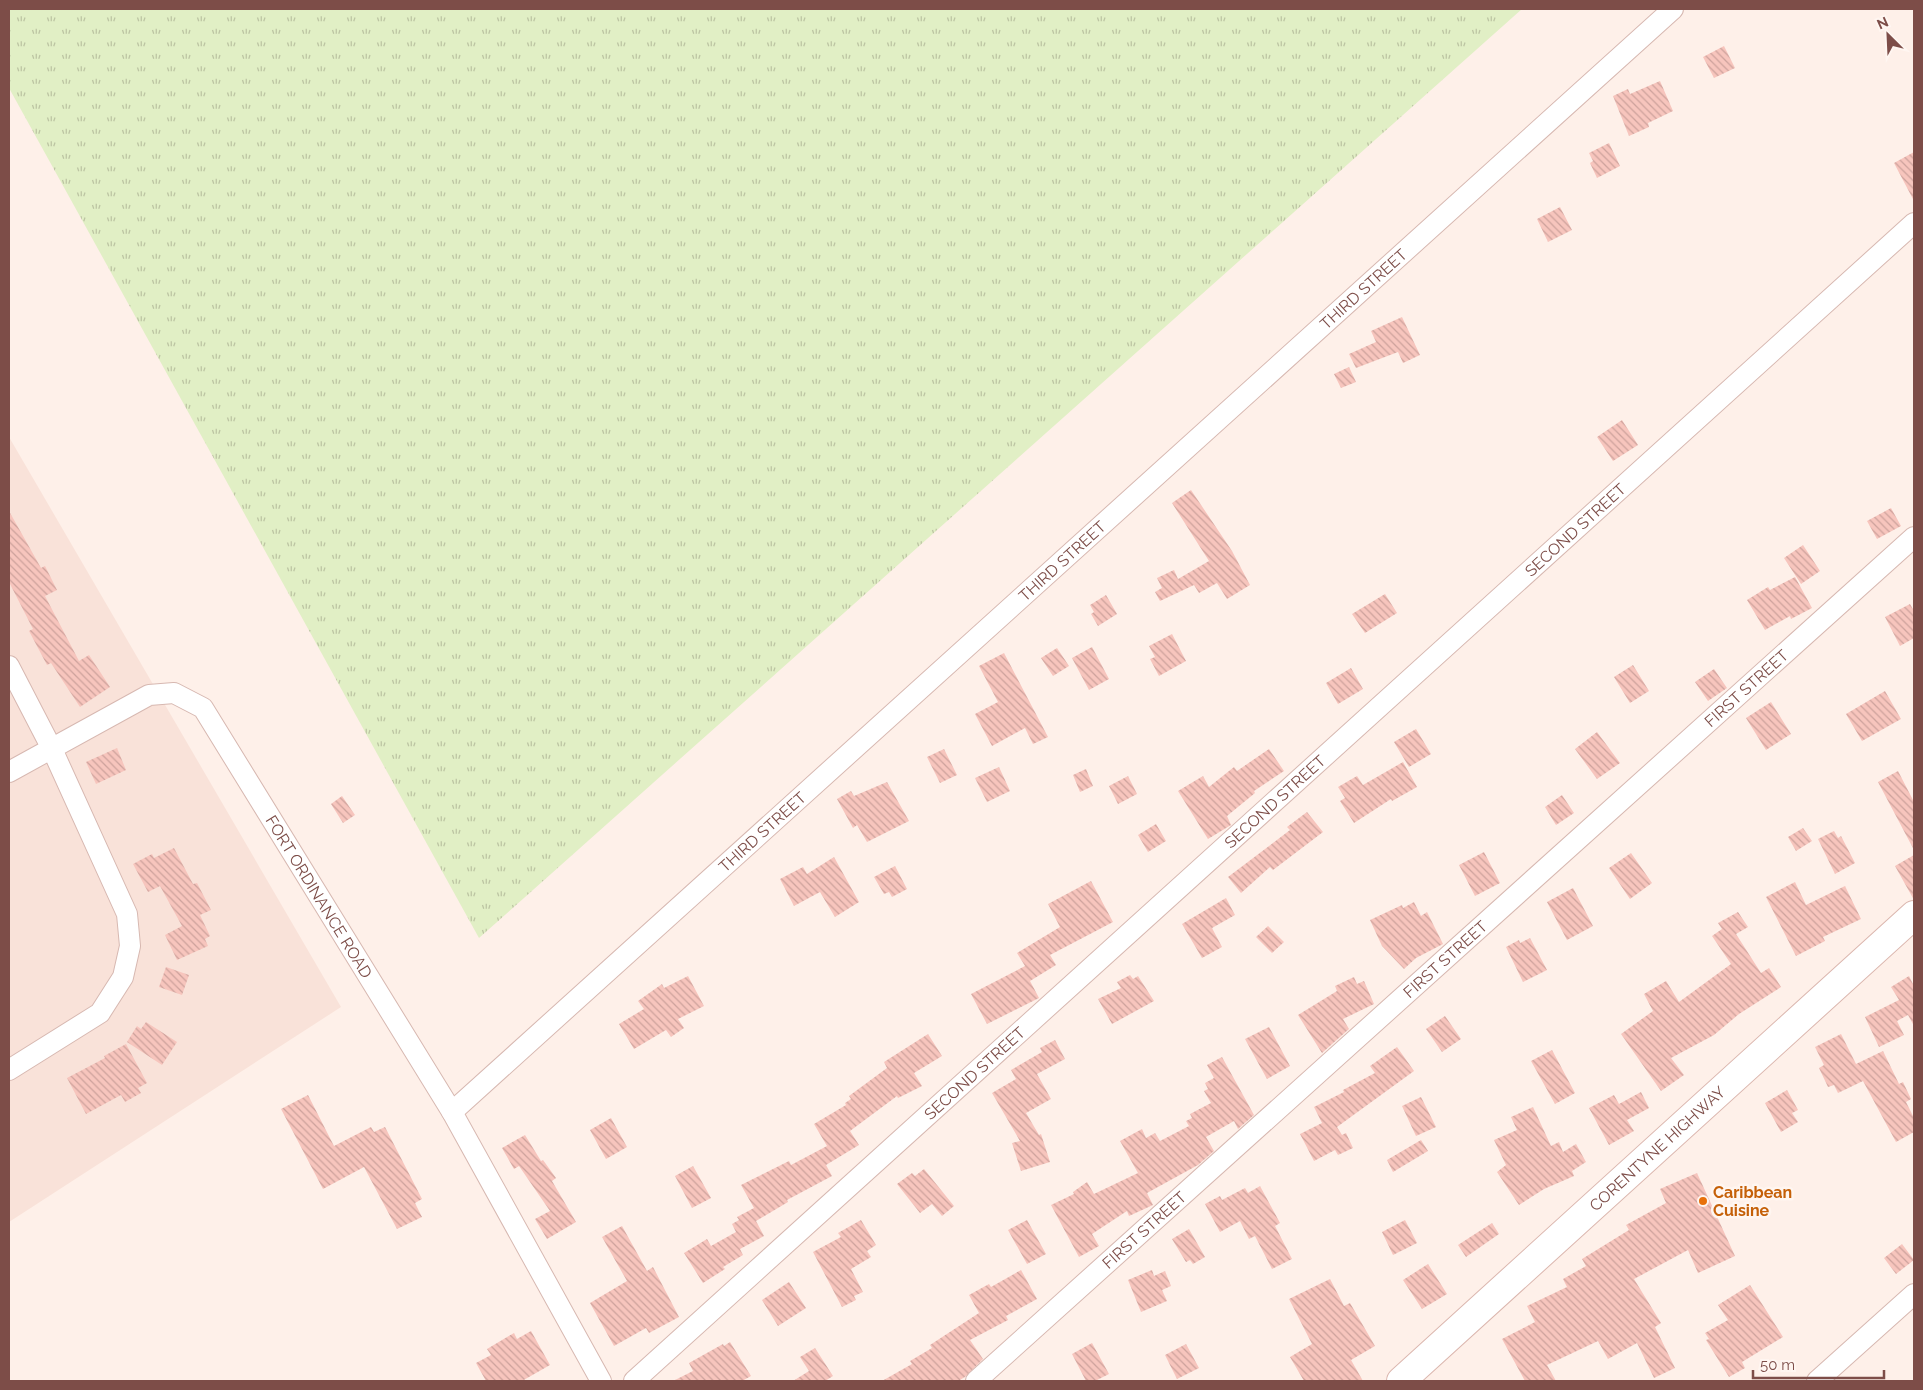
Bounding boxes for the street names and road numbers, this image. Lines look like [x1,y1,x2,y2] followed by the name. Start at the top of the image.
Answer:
[1316,245,1411,333] street label: THIRD STREET
[1521,479,1630,580] street label: SECOND STREET
[1015,517,1110,605] street label: THIRD STREET
[1700,645,1792,731] street label: FIRST STREET
[1220,751,1329,852] street label: SECOND STREET
[715,787,810,876] street label: THIRD STREET
[262,812,377,981] street label: FORT ORDINANCE ROAD
[1399,916,1491,1001] street label: FIRST STREET
[920,1023,1029,1123] street label: SECOND STREET
[1585,1082,1729,1215] street label: CORENTYNE HIGHWAY
[1098,1187,1190,1272] street label: FIRST STREET

